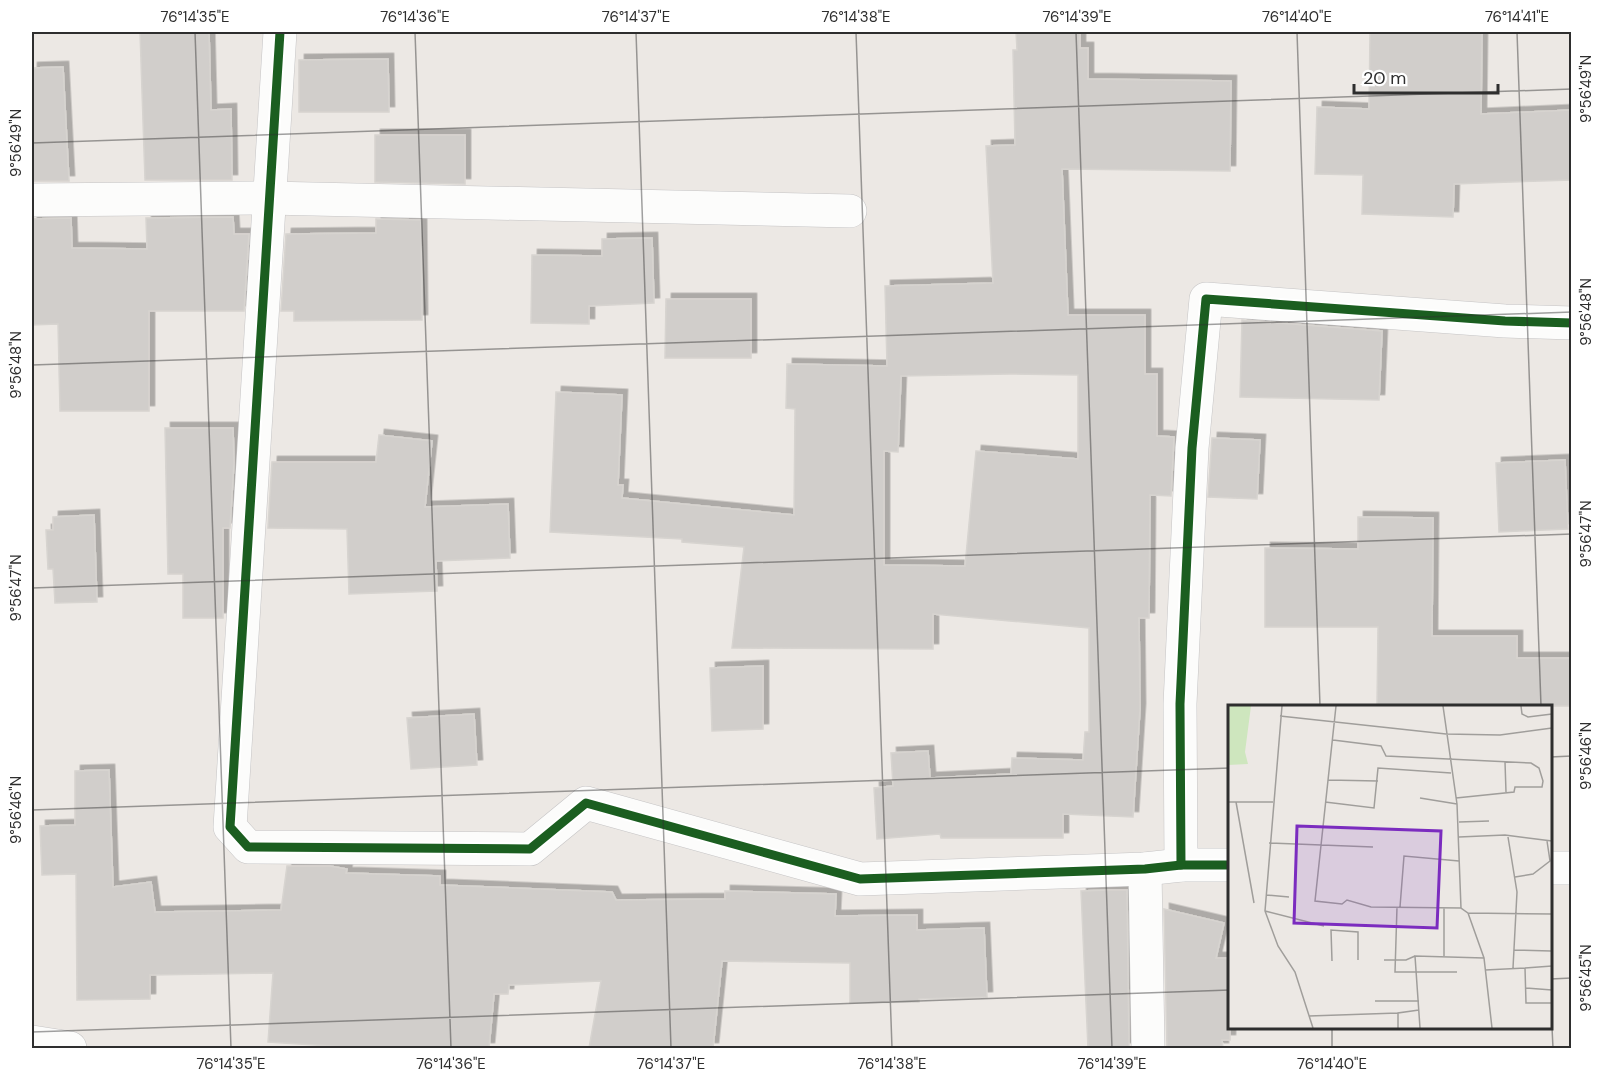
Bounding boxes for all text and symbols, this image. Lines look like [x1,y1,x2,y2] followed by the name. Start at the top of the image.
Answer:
[161,7,229,27] text: 76°14'35"E
[380,7,450,27] text: 76°14'36"E
[602,7,670,27] text: 76°14'37"E
[821,7,891,27] text: 76°14'38"E
[1042,7,1112,27] text: 76°14'39"E
[1262,7,1332,27] text: 76°14'40"E
[1485,7,1549,27] text: 76°14'41"E
[1576,55,1596,123] text: 9°56'49"N
[1354,57,1498,95] scale bar
[1363,66,1406,90] text: 20 m
[6,109,26,177] text: 9°56'49"N
[1576,278,1596,346] text: 9°56'48"N
[6,331,26,399] text: 9°56'48"N
[1576,500,1596,568] text: 9°56'47"N
[6,554,26,622] text: 9°56'47"N
[1228,705,1552,1029] inset map
[1576,722,1596,790] text: 9°56'46"N
[6,776,26,844] text: 9°56'46"N
[1576,944,1596,1012] text: 9°56'45"N
[197,1054,265,1074] text: 76°14'35"E
[416,1054,486,1074] text: 76°14'36"E
[637,1054,705,1074] text: 76°14'37"E
[857,1054,927,1074] text: 76°14'38"E
[1077,1054,1147,1074] text: 76°14'39"E
[1297,1054,1367,1074] text: 76°14'40"E

